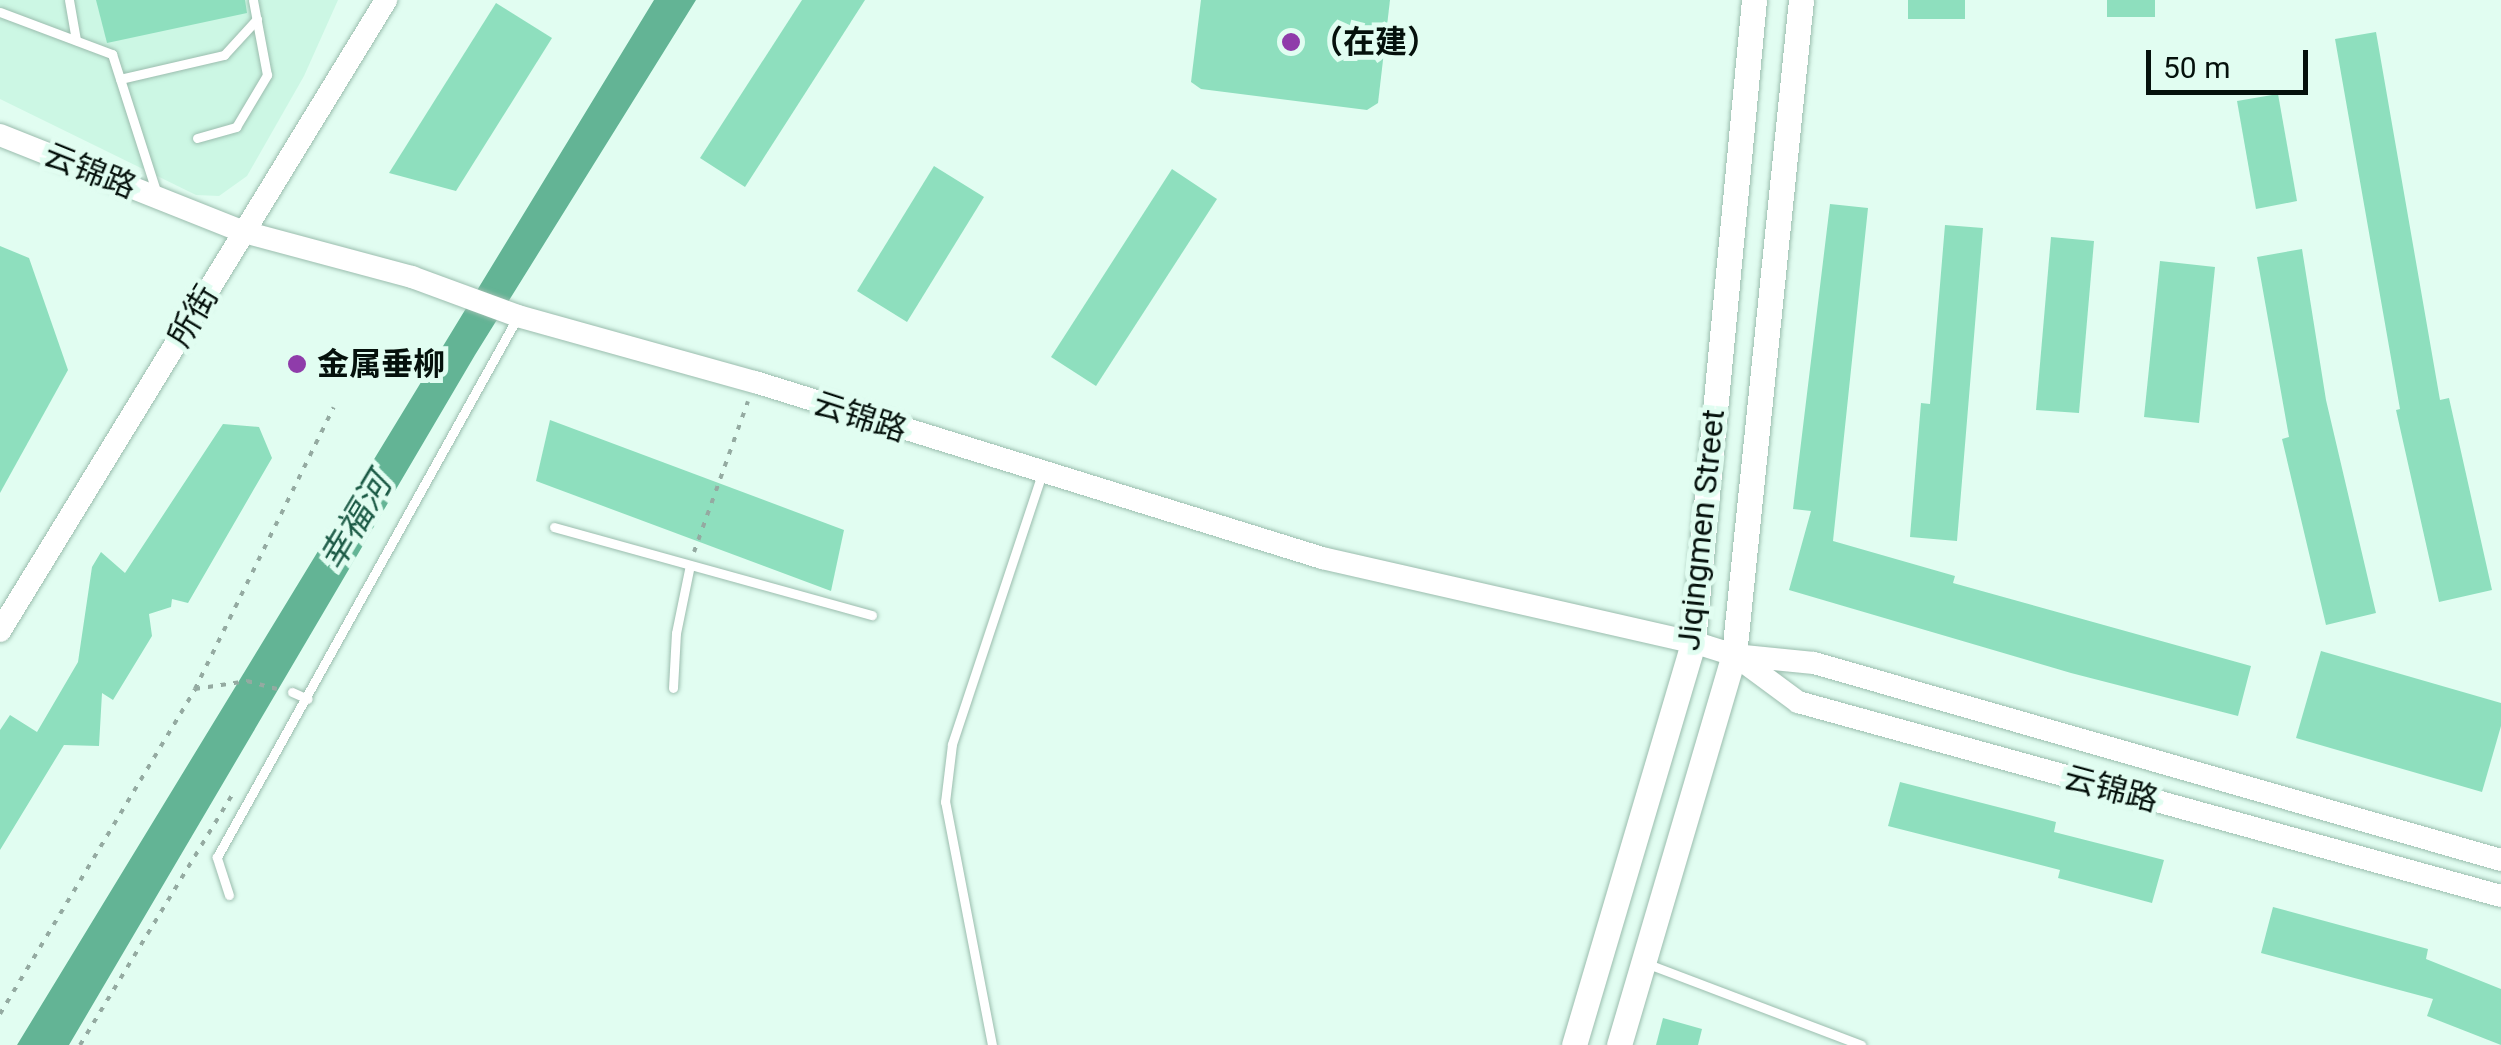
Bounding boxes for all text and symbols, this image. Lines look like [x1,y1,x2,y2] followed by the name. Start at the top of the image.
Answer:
[1311,23,1439,61] place label: （在建）
[2151,30,2314,92] scale bar
[1280,31,1302,53] marker: （在建）
[2163,50,2230,85] text: 50 m
[38,135,142,207] street label: 云锦路
[160,279,226,353] street label: 所街
[317,345,445,383] place label: 金属垂柳
[286,353,308,375] marker: 金属垂柳
[808,384,912,450] street label: 云锦路
[1669,408,1733,652] street label: Jiqingmen Street
[311,466,401,578] water label: 幸福河
[2060,758,2162,820] street label: 云锦路

